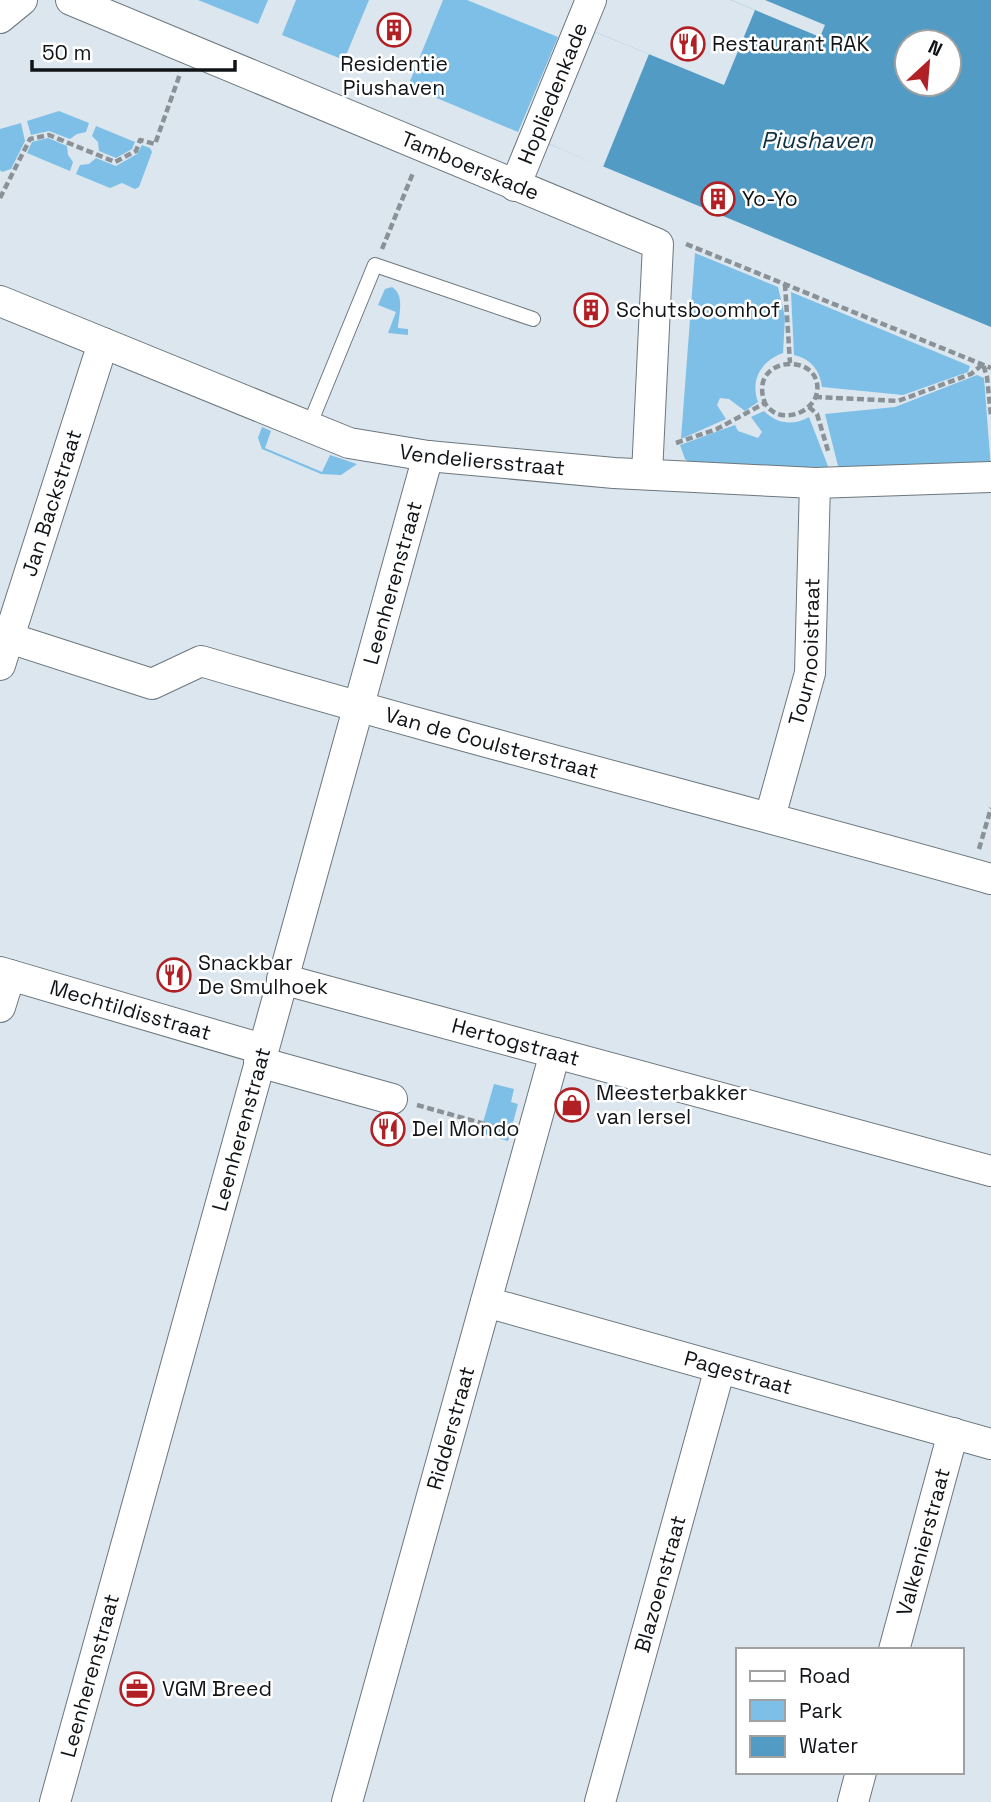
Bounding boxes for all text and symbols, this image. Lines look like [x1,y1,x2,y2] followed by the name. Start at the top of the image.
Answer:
[375,11,413,49] building icon: Residentie Piushaven
[511,18,593,168] street label: Hopliedenkade
[669,25,707,63] restaurant icon: Restaurant RAK
[32,28,234,72] scale bar
[893,28,963,98] north arrow
[712,30,870,57] place label: Restaurant RAK
[924,34,946,62] text: N
[42,39,92,66] text: 50 m
[340,50,448,101] place label: Residentie Piushaven
[397,125,543,206] street label: Tamboerskade
[761,125,874,155] water label: Piushaven
[699,180,737,218] building icon: Yo-Yo
[742,185,798,212] place label: Yo-Yo
[572,291,610,329] building icon: Schutsboomhof
[616,296,780,323] place label: Schutsboomhof
[15,426,87,580] street label: Jan Backstraat
[397,437,566,481] street label: Vendeliersstraat
[357,498,428,668] street label: Leenherenstraat
[782,577,825,729] street label: Tournooistraat
[382,701,602,785] street label: Van de Coulsterstraat
[198,949,328,1000] place label: Snackbar De Smulhoek
[155,956,193,994] restaurant icon: Snackbar De Smulhoek
[47,973,214,1046] street label: Mechtildisstraat
[449,1012,583,1072] street label: Hertogstraat
[205,1044,276,1214] street label: Leenherenstraat
[596,1079,748,1130] place label: Meesterbakker van Iersel
[553,1086,591,1124] shop icon: Meesterbakker van Iersel
[369,1110,407,1148] restaurant icon: Del Mondo
[412,1115,519,1142] place label: Del Mondo
[681,1344,796,1401] street label: Pagestraat
[420,1363,480,1493] street label: Ridderstraat
[890,1465,956,1619] street label: Valkenierstraat
[628,1512,692,1656] street label: Blazoenstraat
[54,1591,125,1760] street label: Leenherenstraat
[736,1648,963,1774] legend
[799,1662,851,1689] text: Road
[118,1670,156,1708] office icon: VGM Breed
[162,1675,272,1702] place label: VGM Breed
[799,1697,843,1724] text: Park
[799,1732,858,1759] text: Water

